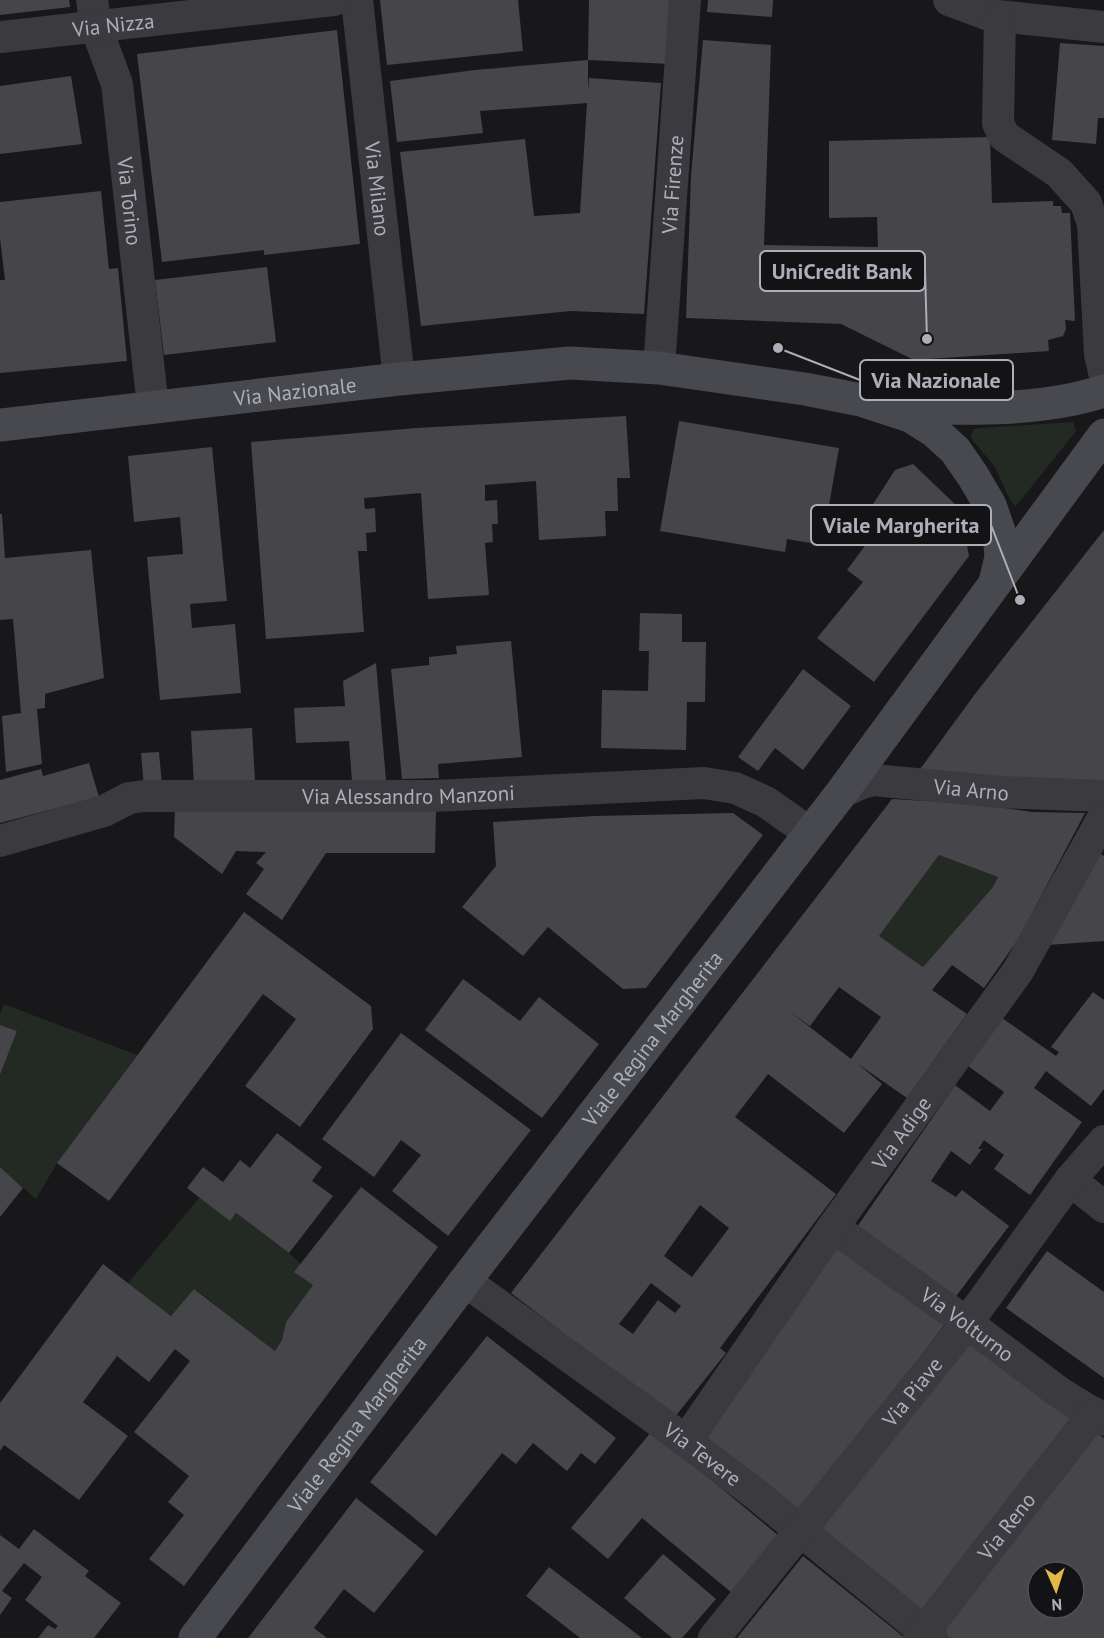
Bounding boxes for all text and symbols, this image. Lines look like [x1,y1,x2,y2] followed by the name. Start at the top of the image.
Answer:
[70,6,156,43] street label: Via Nizza
[655,134,689,236] street label: Via Firenze
[359,139,397,238] street label: Via Milano
[112,155,148,247] street label: Via Torino
[760,251,925,291] callout: UniCredit Bank
[772,257,912,285] text: UniCredit Bank
[860,360,1013,400] callout: Via Nazionale
[870,366,1001,394] text: Via Nazionale
[231,371,358,412] street label: Via Nazionale
[811,505,991,545] callout: Viale Margherita
[822,511,979,539] text: Viale Margherita
[932,772,1009,806] street label: Via Arno
[301,779,516,810] street label: Via Alessandro Manzoni
[575,945,728,1132] street label: Viale Regina Margherita
[865,1091,937,1175] street label: Via Adige
[915,1280,1020,1367] street label: Via Volturno
[281,1330,432,1519] street label: Viale Regina Margherita
[875,1351,948,1433] street label: Via Piave
[658,1415,747,1492] street label: Via Tevere
[971,1487,1041,1566] street label: Via Reno
[1026,1560,1086,1620] north arrow
[1051,1595,1063,1615] text: N

